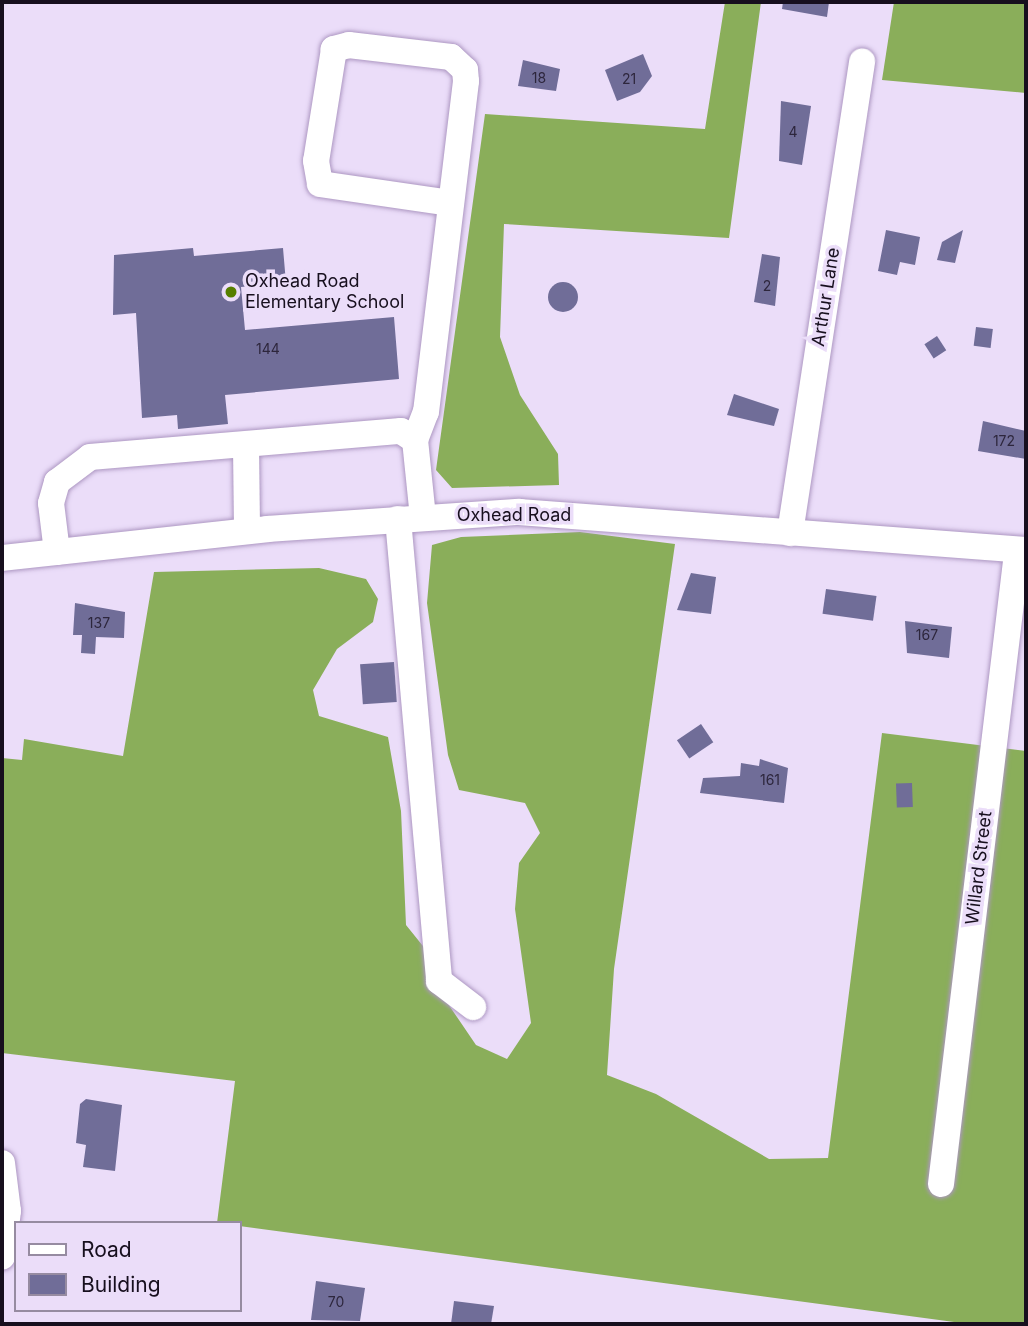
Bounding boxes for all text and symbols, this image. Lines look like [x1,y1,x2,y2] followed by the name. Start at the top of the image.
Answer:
[532,70,546,86] house number: 18
[622,71,636,87] house number: 21
[788,124,798,140] house number: 4
[808,246,844,348] street label: Arthur Lane
[245,271,404,314] place label: Oxhead Road Elementary School
[763,278,771,294] house number: 2
[223,284,239,300] marker: Oxhead Road Elementary School
[256,341,280,357] house number: 144
[993,433,1015,449] house number: 172
[457,504,571,526] street label: Oxhead Road
[88,615,110,631] house number: 137
[916,627,938,643] house number: 167
[760,772,780,788] house number: 161
[961,810,997,926] street label: Willard Street
[14,1221,242,1312] legend
[81,1237,132,1262] text: Road
[81,1272,161,1297] text: Building
[328,1294,344,1310] house number: 70

